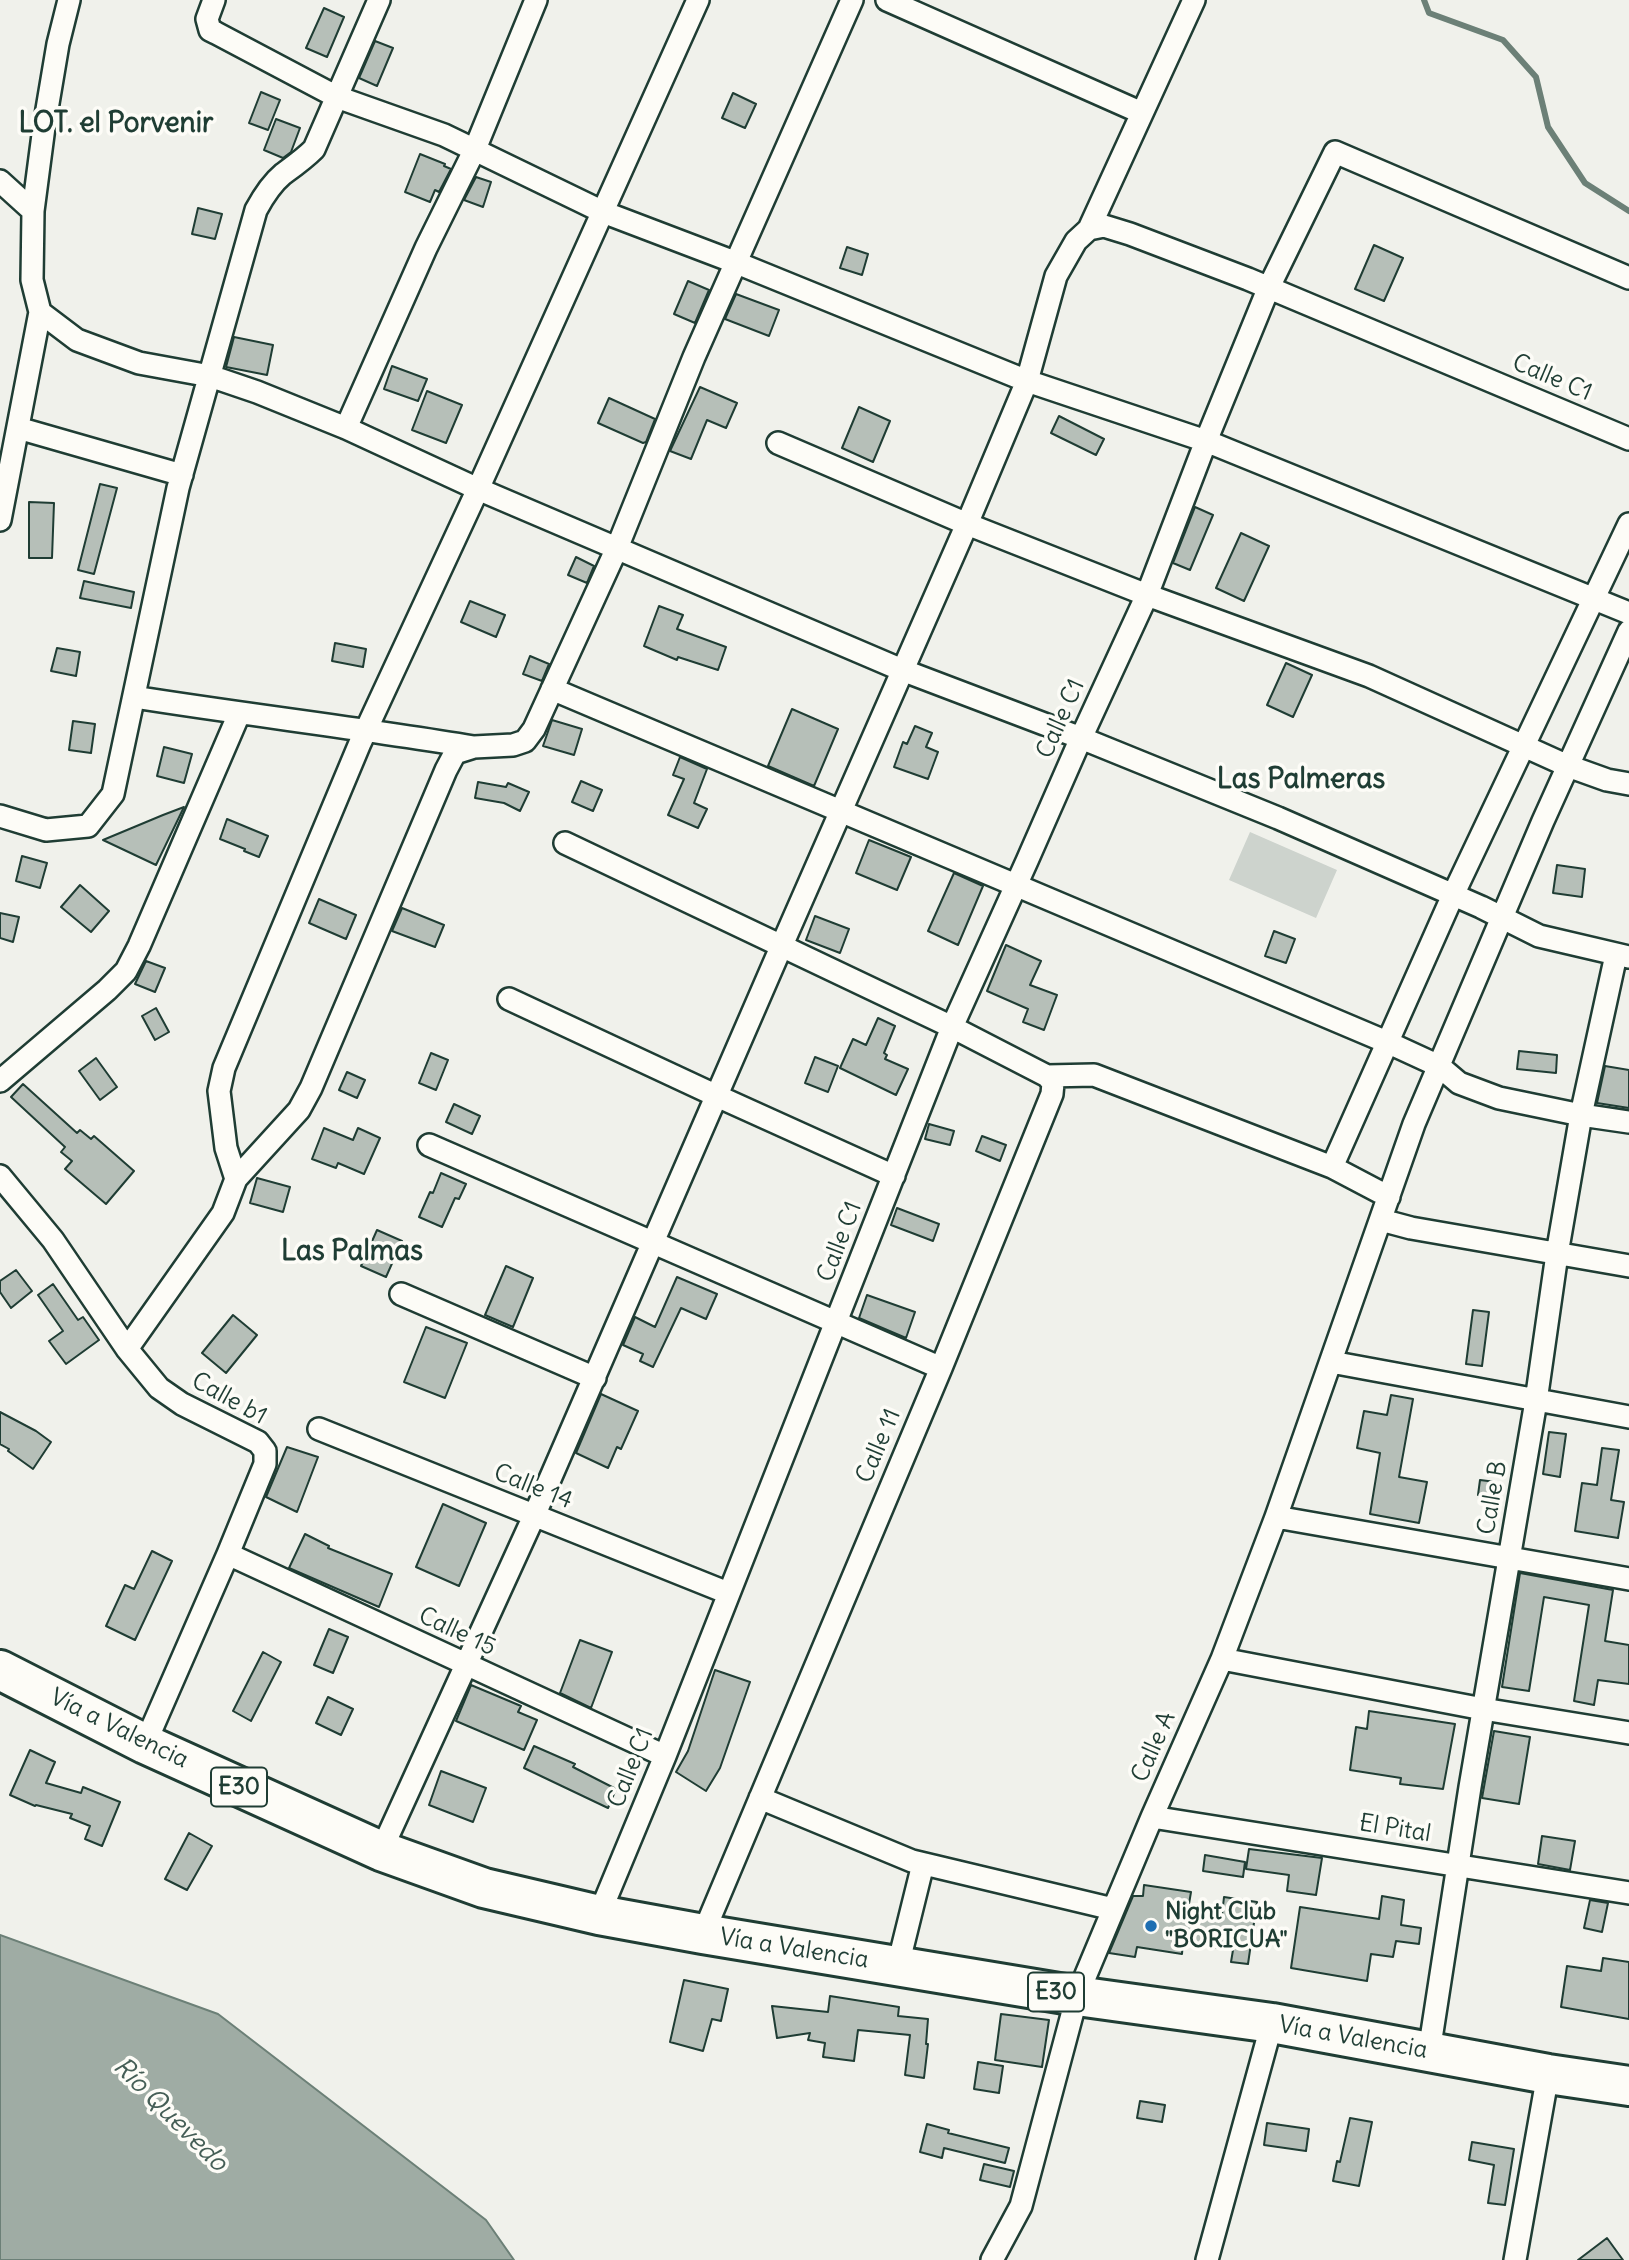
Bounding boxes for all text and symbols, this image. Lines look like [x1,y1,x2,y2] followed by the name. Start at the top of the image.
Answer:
[19,107,213,141] district label: LOT. el Porvenir
[1508,348,1596,408] street label: Calle C1
[1031,675,1091,763] street label: Calle C1
[1217,763,1385,797] district label: Las Palmeras
[812,1198,868,1286] street label: Calle C1
[281,1235,423,1269] district label: Las Palmas
[186,1367,272,1431] street label: Calle b1
[851,1405,907,1487] street label: Calle 11
[490,1458,576,1516] street label: Calle 14
[1472,1459,1514,1537] street label: Calle B
[414,1602,500,1662] street label: Calle 15
[45,1683,193,1775] street label: Vía a Valencia
[1126,1707,1182,1787] street label: Calle A
[602,1724,660,1812] street label: Calle C1
[211,1768,267,1806] road number: E30
[1357,1809,1433,1849] street label: El Pital
[1165,1898,1288,1954] place label: Night Club "BORICUA"
[1143,1918,1159,1934] marker: Night Club "BORICUA"
[717,1923,871,1975] street label: Vía a Valencia
[1028,1972,1084,2011] road number: E30
[1276,2011,1430,2065] street label: Vía a Valencia
[107,2052,233,2178] water label: Río Quevedo

